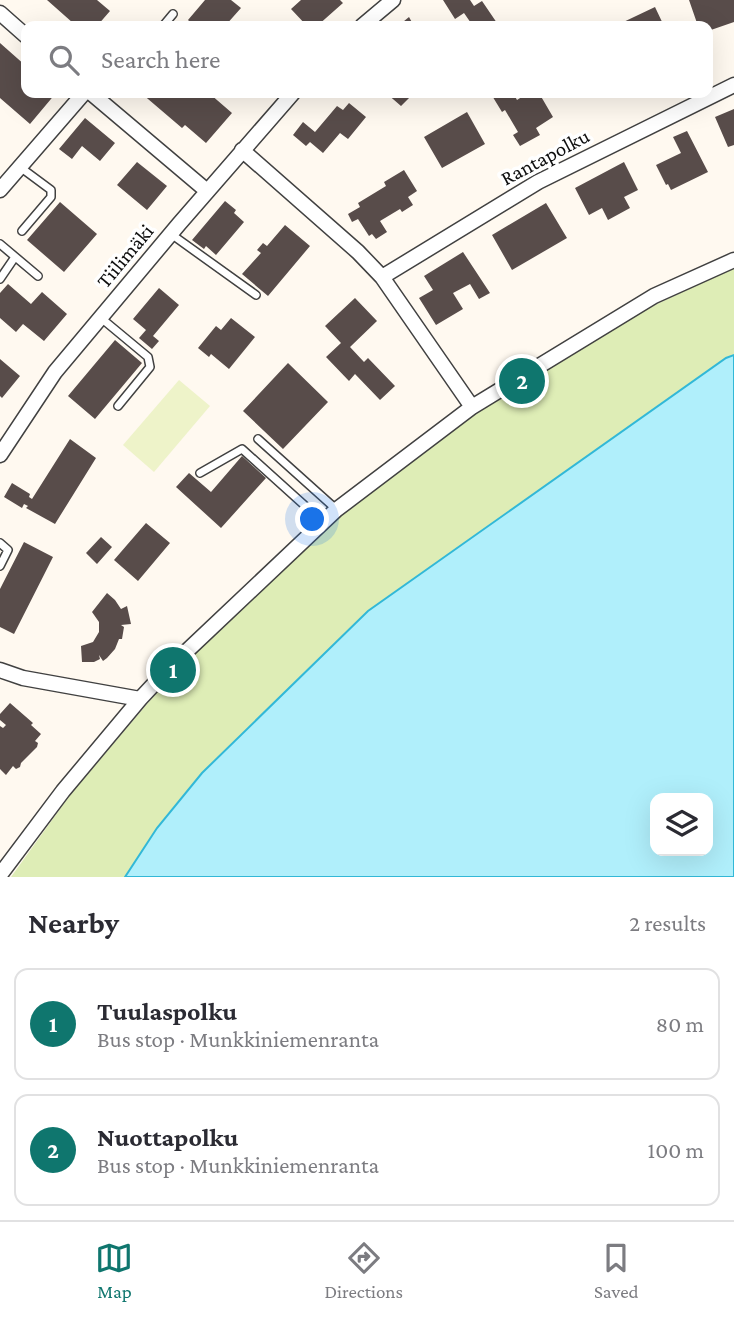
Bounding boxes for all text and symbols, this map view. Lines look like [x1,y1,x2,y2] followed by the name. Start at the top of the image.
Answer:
[21,21,713,98] search box
[45,41,83,79] icon: search
[101,45,220,74] text: Search here
[497,124,593,190] street label: Rantapolku
[92,219,159,293] street label: Tiilimäki
[499,355,545,407] pin: 2
[295,502,329,536] your location
[150,644,196,696] pin: 1
[650,793,713,856] map controls
[650,793,713,856] button: layers
[28,906,119,939] text: Nearby
[629,910,706,936] text: 2 results
[97,997,237,1026] text: Tuulaspolku
[49,1011,57,1037] text: 1
[656,1011,704,1037] text: 80 m
[97,1026,379,1052] text: Bus stop · Munkkiniemenranta
[97,1123,238,1152] text: Nuottapolku
[47,1137,59,1163] text: 2
[648,1137,704,1163] text: 100 m
[97,1152,379,1178] text: Bus stop · Munkkiniemenranta
[95,1239,133,1302] tab: Map
[324,1239,403,1302] tab: Directions
[594,1239,639,1302] tab: Saved

